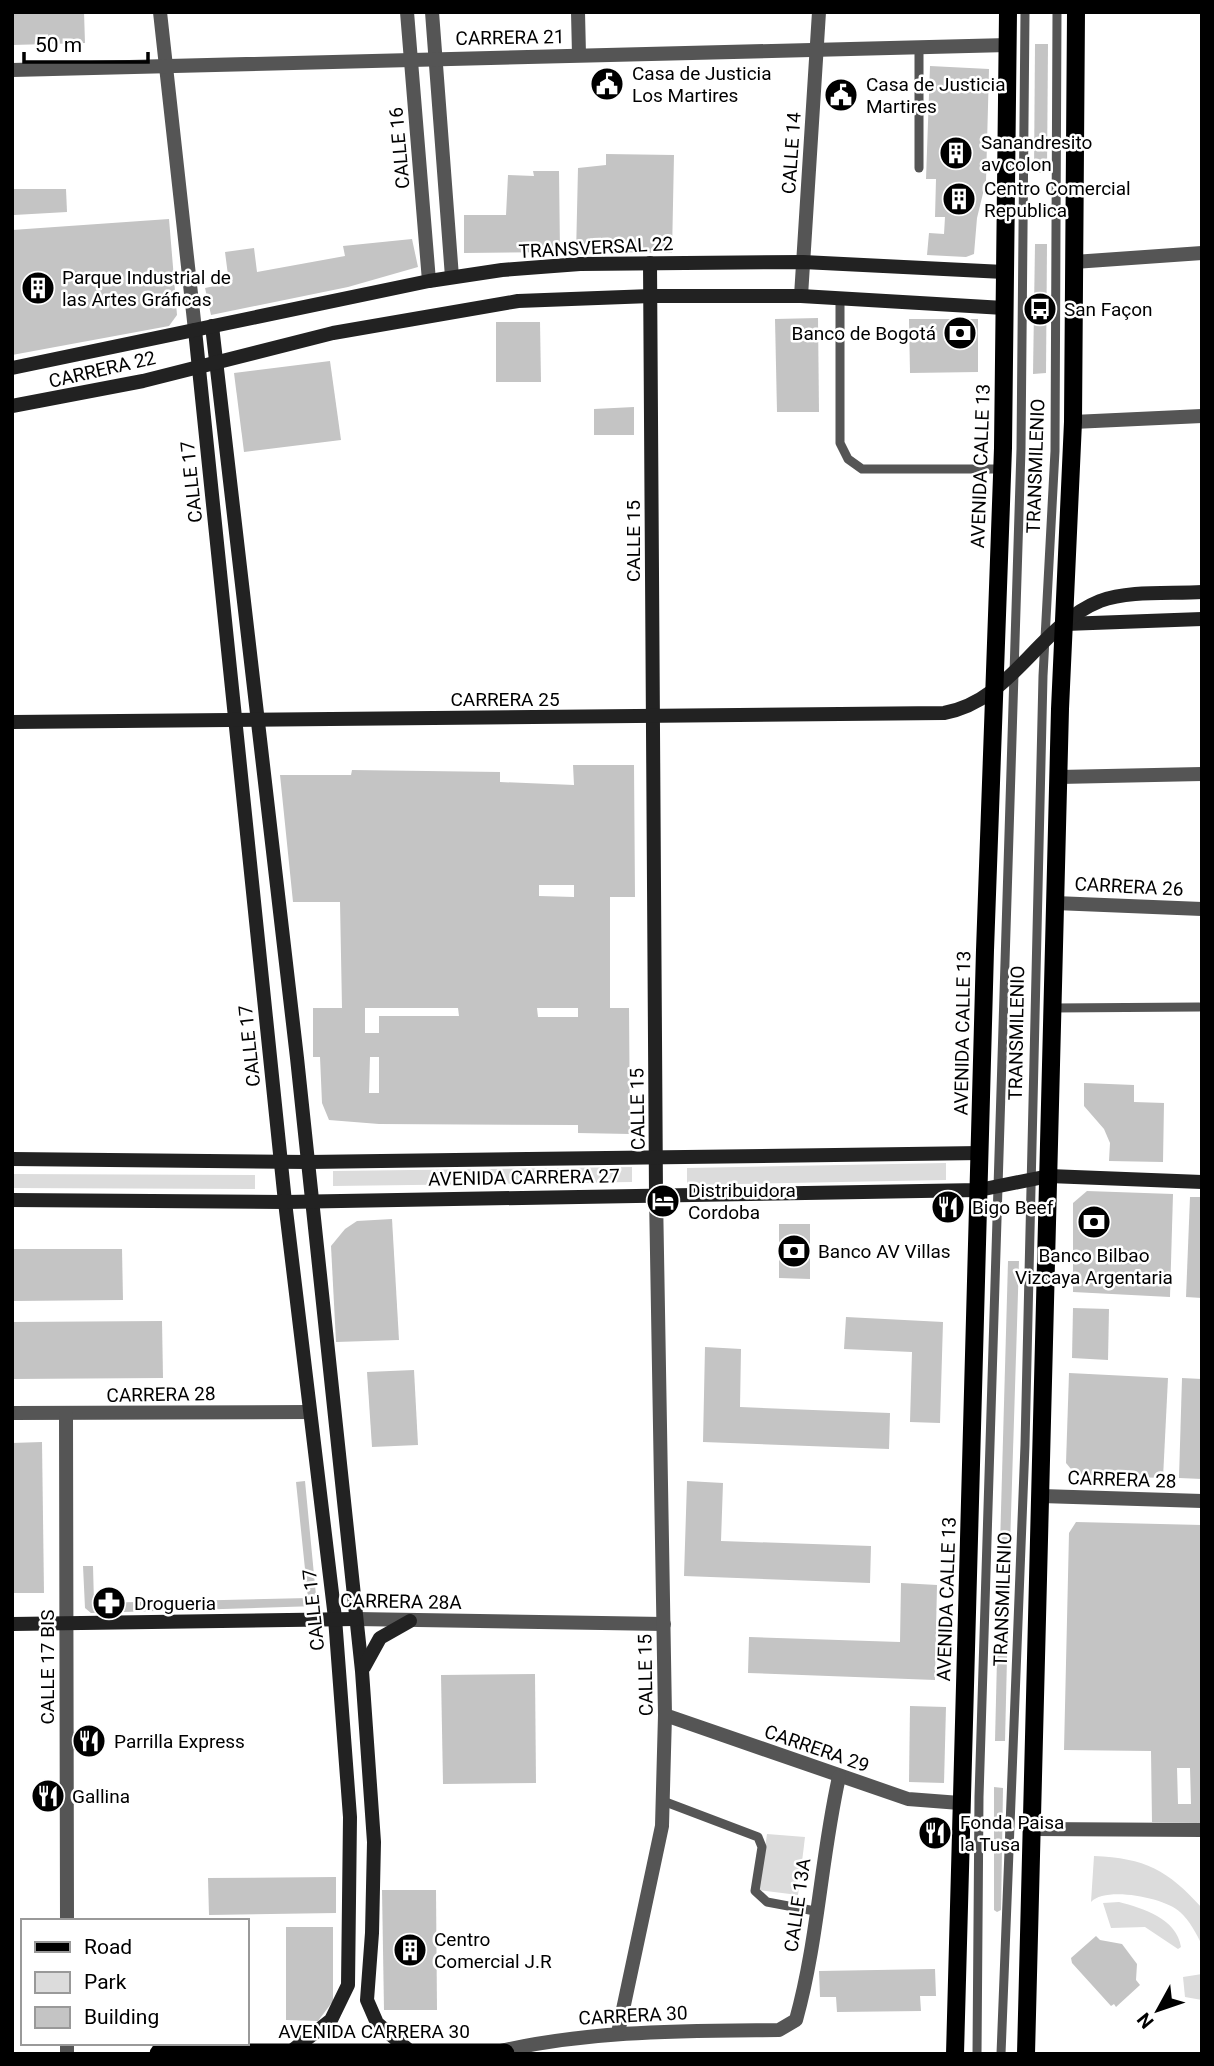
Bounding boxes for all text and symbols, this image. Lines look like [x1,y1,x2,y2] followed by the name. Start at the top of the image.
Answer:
[24,21,149,65] scale bar
[455,25,565,50] street label: CARRERA 21
[35,33,82,57] text: 50 m
[632,62,772,107] place label: Casa de Justicia Los Martires
[588,65,626,103] public building icon: Casa de Justicia Los Martires
[866,73,1006,118] place label: Casa de Justicia Martires
[822,76,860,114] public building icon: Casa de Justicia Martires
[384,106,415,190] street label: CALLE 16
[777,111,806,195] street label: CALLE 14
[981,131,1092,176] place label: Sanandresito av colon
[937,134,975,172] building icon: Sanandresito av colon
[984,177,1131,222] place label: Centro Comercial Republica
[940,180,978,218] building icon: Centro Comercial Republica
[518,232,674,263] street label: TRANSVERSAL 22
[62,266,231,311] place label: Parque Industrial de las Artes Gráficas
[19,269,57,307] building icon: Parque Industrial de las Artes Gráficas
[1021,290,1059,328] bus stop icon: San Façon
[1064,298,1153,321] place label: San Façon
[941,314,979,352] bank icon: Banco de Bogotá
[792,322,936,345] place label: Banco de Bogotá
[46,346,158,393] street label: CARRERA 22
[966,383,995,549] street label: AVENIDA CALLE 13
[1022,398,1049,534] street label: TRANSMILENIO
[176,440,207,524] street label: CALLE 17
[622,500,645,582] street label: CALLE 15
[450,688,560,711] street label: CARRERA 25
[1074,872,1184,901] street label: CARRERA 26
[950,950,975,1116] street label: AVENIDA CALLE 13
[1004,965,1029,1101] street label: TRANSMILENIO
[234,1004,265,1088] street label: CALLE 17
[625,1068,650,1150] street label: CALLE 15
[428,1164,620,1191] street label: AVENIDA CARRERA 27
[688,1179,796,1224] place label: Distribuidora Cordoba
[644,1182,682,1220] hotel icon: Distribuidora Cordoba
[929,1188,967,1226] restaurant icon: Bigo Beef
[972,1196,1054,1219] place label: Bigo Beef
[1075,1203,1113,1241] bank icon: Banco Bilbao Vizcaya Argentaria
[775,1232,813,1270] bank icon: Banco AV Villas
[818,1240,951,1263] place label: Banco AV Villas
[1015,1244,1173,1289] place label: Banco Bilbao Vizcaya Argentaria
[106,1382,216,1407] street label: CARRERA 28
[1067,1466,1177,1493] street label: CARRERA 28
[932,1516,961,1682] street label: AVENIDA CALLE 13
[989,1531,1016,1667] street label: TRANSMILENIO
[298,1568,329,1652] street label: CALLE 17
[90,1584,128,1622] pharmacy icon: Drogueria
[340,1589,463,1614] street label: CARRERA 28A
[134,1592,216,1615] place label: Drogueria
[36,1609,59,1725] street label: CALLE 17 BIS
[633,1634,658,1716] street label: CALLE 15
[761,1720,872,1777] street label: CARRERA 29
[70,1722,108,1760] restaurant icon: Parrilla Express
[114,1730,245,1753] place label: Parrilla Express
[29,1777,67,1815] restaurant icon: Gallina
[72,1785,130,1808] place label: Gallina
[960,1811,1064,1856] place label: Fonda Paisa la Tusa
[916,1814,954,1852] restaurant icon: Fonda Paisa la Tusa
[780,1856,816,1953] street label: CALLE 13A
[21,1919,248,2045] legend
[434,1928,552,1973] place label: Centro Comercial J.R
[391,1931,429,1969] building icon: Centro Comercial J.R
[84,1935,132,1959] text: Road
[84,1970,127,1994] text: Park
[1123,1975,1193,2045] north arrow
[578,2001,688,2030] street label: CARRERA 30
[84,2005,159,2029] text: Building
[1132,2008,1158,2033] text: N
[278,2020,470,2043] street label: AVENIDA CARRERA 30

